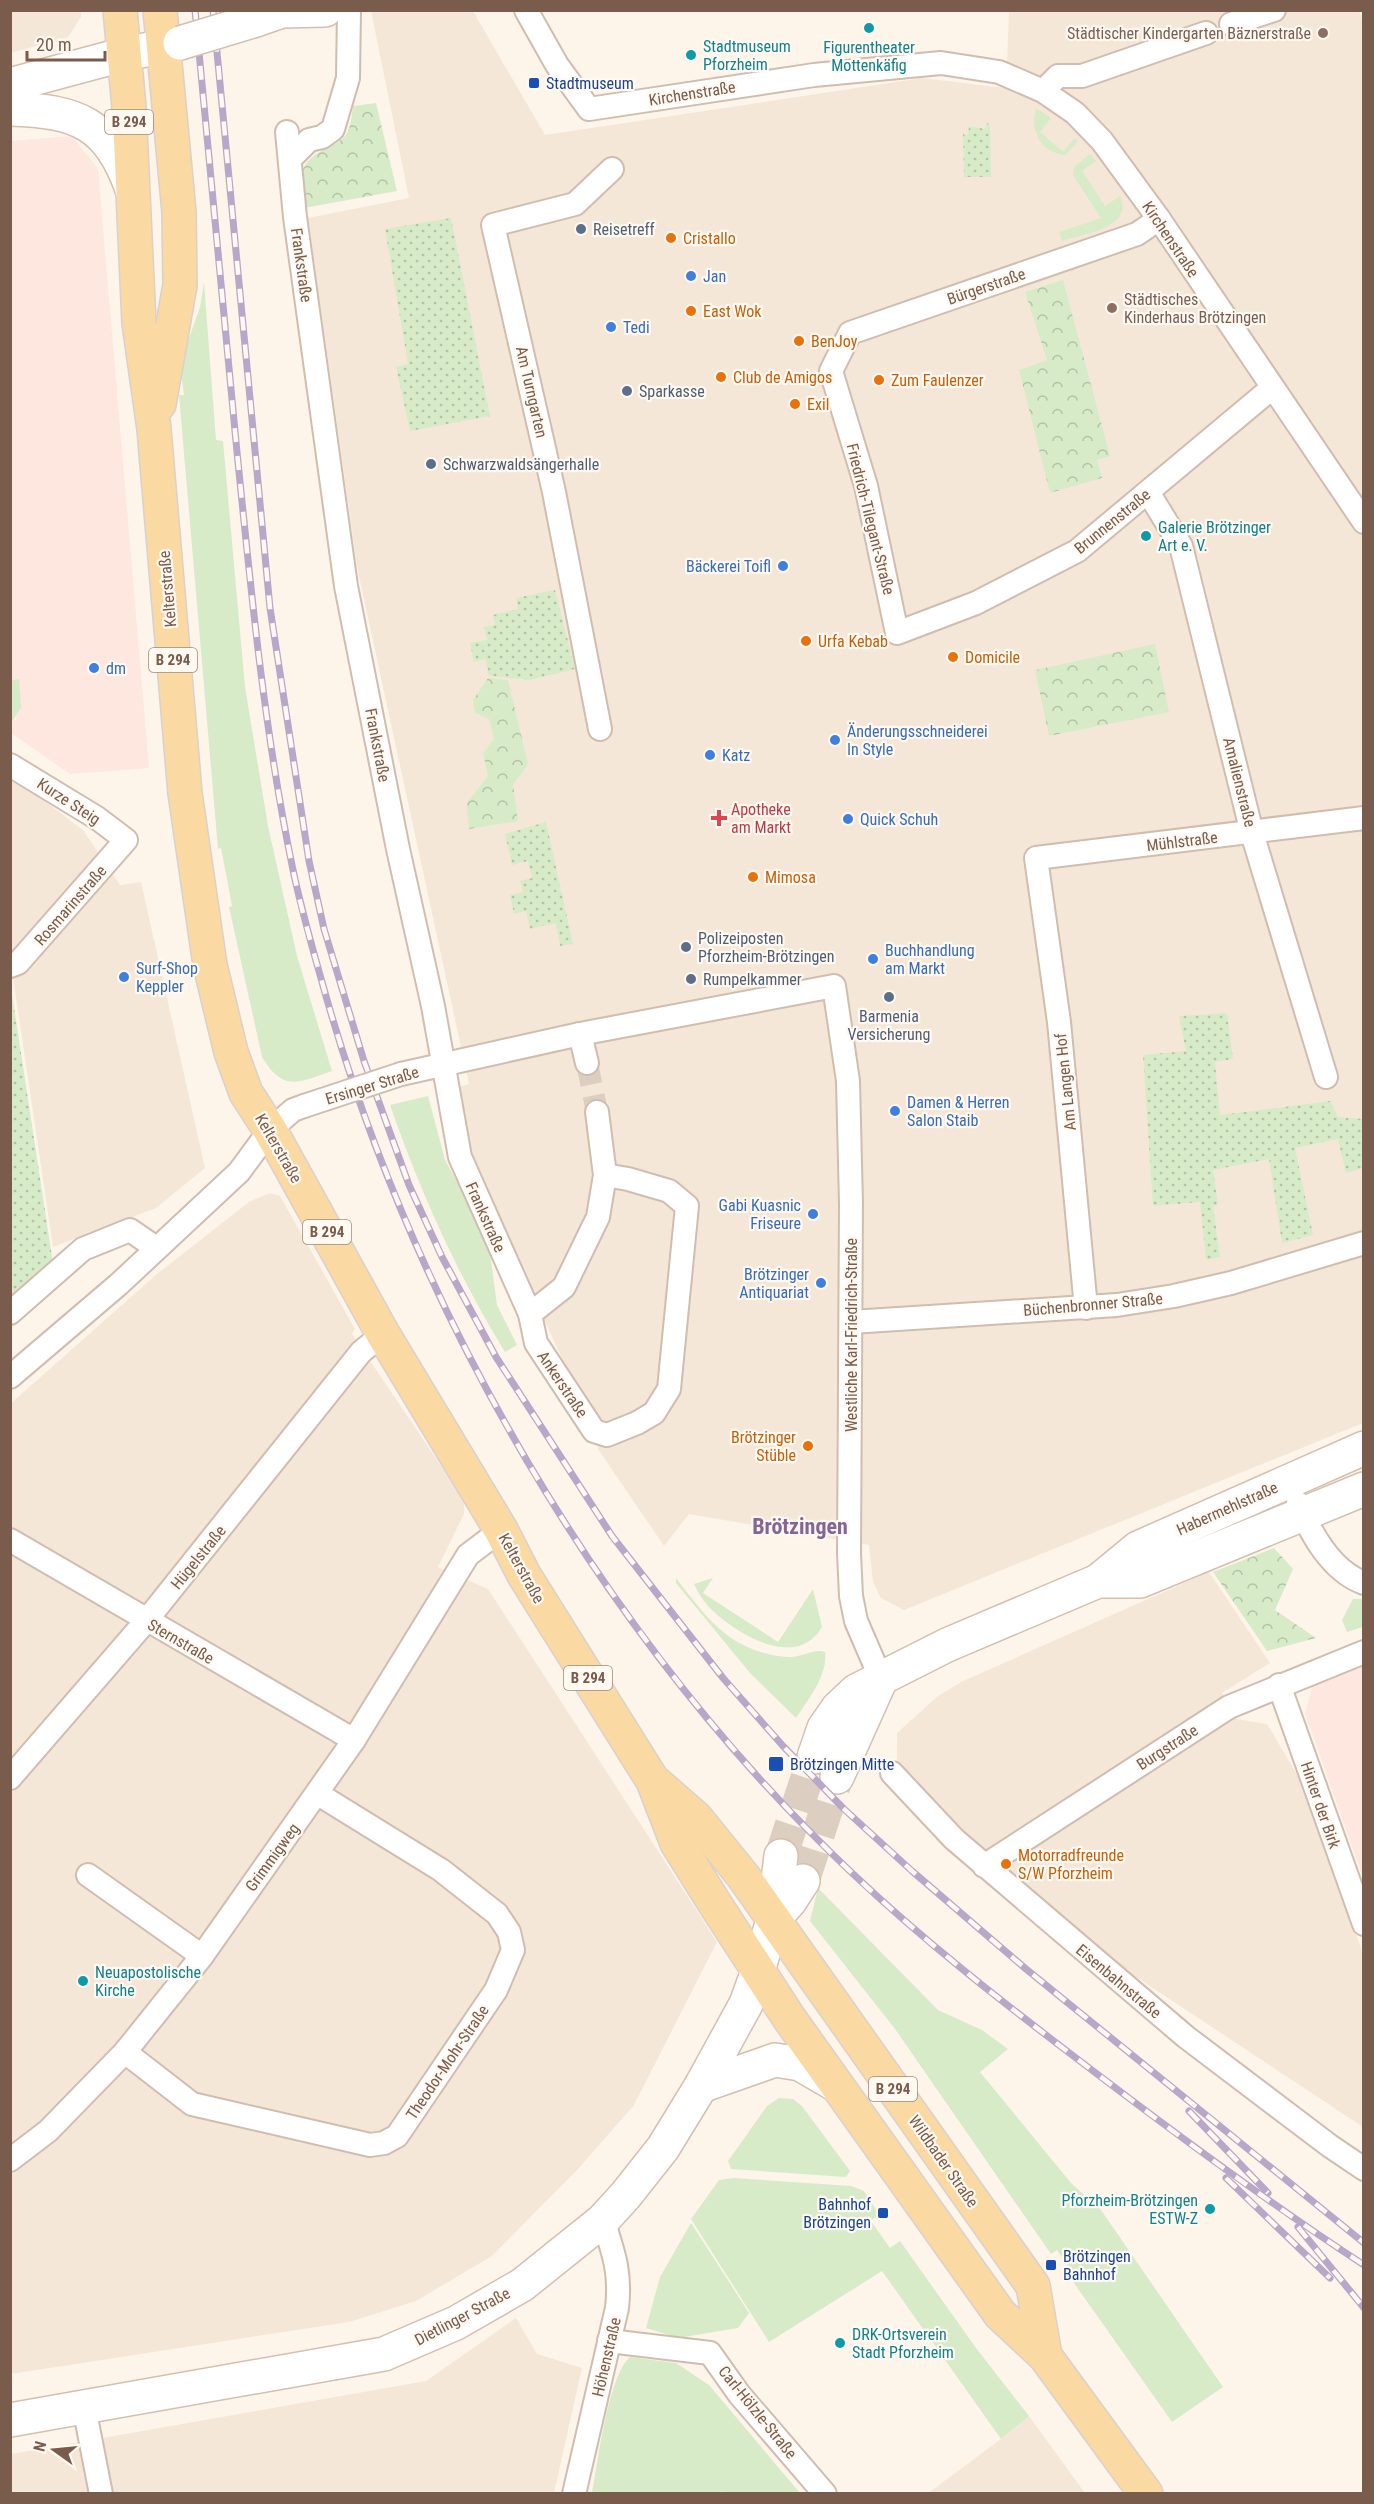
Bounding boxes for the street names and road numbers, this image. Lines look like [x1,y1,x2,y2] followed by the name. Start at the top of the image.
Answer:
[647,77,737,110] street label: Kirchenstraße
[105,110,153,134] road number: B 294
[1138,198,1203,281] street label: Kirchenstraße
[287,227,316,303] street label: Frankstraße
[945,264,1028,309] street label: Bürgerstraße
[512,344,551,440] street label: Am Turngarten
[842,441,899,597] street label: Friedrich-Tilegant-Straße
[1071,485,1154,558] street label: Brunnenstraße
[155,550,180,628] street label: Kelterstraße
[149,648,197,672] road number: B 294
[361,707,394,784] street label: Frankstraße
[1219,735,1260,829] street label: Amalienstraße
[34,774,104,829] street label: Kurze Steig
[1146,828,1219,855] street label: Mühlstraße
[30,861,110,949] street label: Rosmarinstraße
[1051,1032,1080,1132] street label: Am Langen Hof
[323,1062,421,1109] street label: Ersinger Straße
[251,1110,306,1186] street label: Kelterstraße
[462,1179,509,1255] street label: Frankstraße
[303,1220,351,1244] road number: B 294
[842,1238,861,1432] street label: Westliche Karl-Friedrich-Straße
[1022,1289,1164,1320] street label: Büchenbronner Straße
[533,1347,592,1421] street label: Ankerstraße
[1174,1478,1281,1539] street label: Habermehlstraße
[167,1521,230,1593] street label: Hügelstraße
[495,1530,549,1606] street label: Kelterstraße
[144,1615,217,1668] street label: Sternstraße
[564,1666,612,1690] road number: B 294
[1133,1721,1201,1774] street label: Burgstraße
[1297,1759,1345,1852] street label: Hinter der Birk
[241,1820,303,1895] street label: Grimmigweg
[1072,1940,1165,2023] street label: Eisenbahnstraße
[402,2001,493,2123] street label: Theodor-Mohr-Straße
[869,2077,917,2101] road number: B 294
[905,2112,982,2211] street label: Wildbader Straße
[411,2283,513,2350] street label: Dietlinger Straße
[588,2315,625,2399] street label: Höhenstraße
[714,2362,801,2463] street label: Carl-Hölzle-Straße

